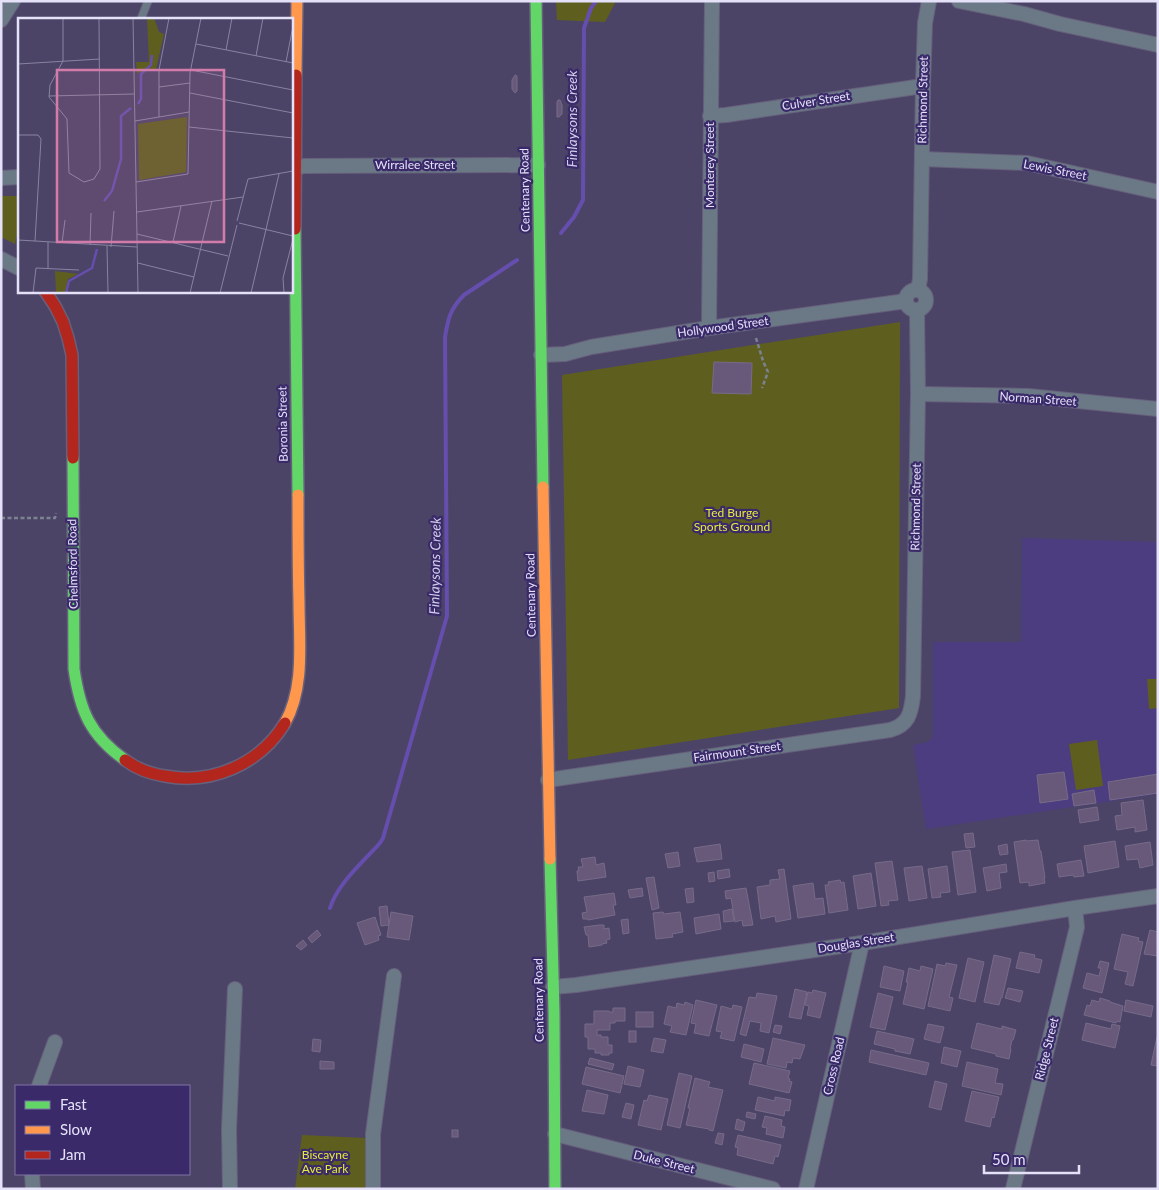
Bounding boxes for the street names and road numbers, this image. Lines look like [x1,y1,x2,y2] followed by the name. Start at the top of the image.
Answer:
[914,55,931,144] street label: Richmond Street
[781,88,852,113] street label: Culver Street
[702,121,717,208] street label: Monterey Street
[516,148,533,232] street label: Centenary Road
[1022,156,1089,183] street label: Lewis Street
[375,157,456,172] street label: Wirralee Street
[676,313,770,340] street label: Hollywood Street
[274,385,291,462] street label: Boronia Street
[999,388,1078,409] street label: Norman Street
[907,462,924,551] street label: Richmond Street
[64,519,81,609] street label: Chelmsford Road
[522,553,539,637] street label: Centenary Road
[692,738,782,765] street label: Fairmount Street
[817,929,896,956] street label: Douglas Street
[530,958,547,1042] street label: Centenary Road
[1031,1015,1062,1082] street label: Ridge Street
[820,1035,847,1096] street label: Cross Road
[632,1147,697,1177] street label: Duke Street

